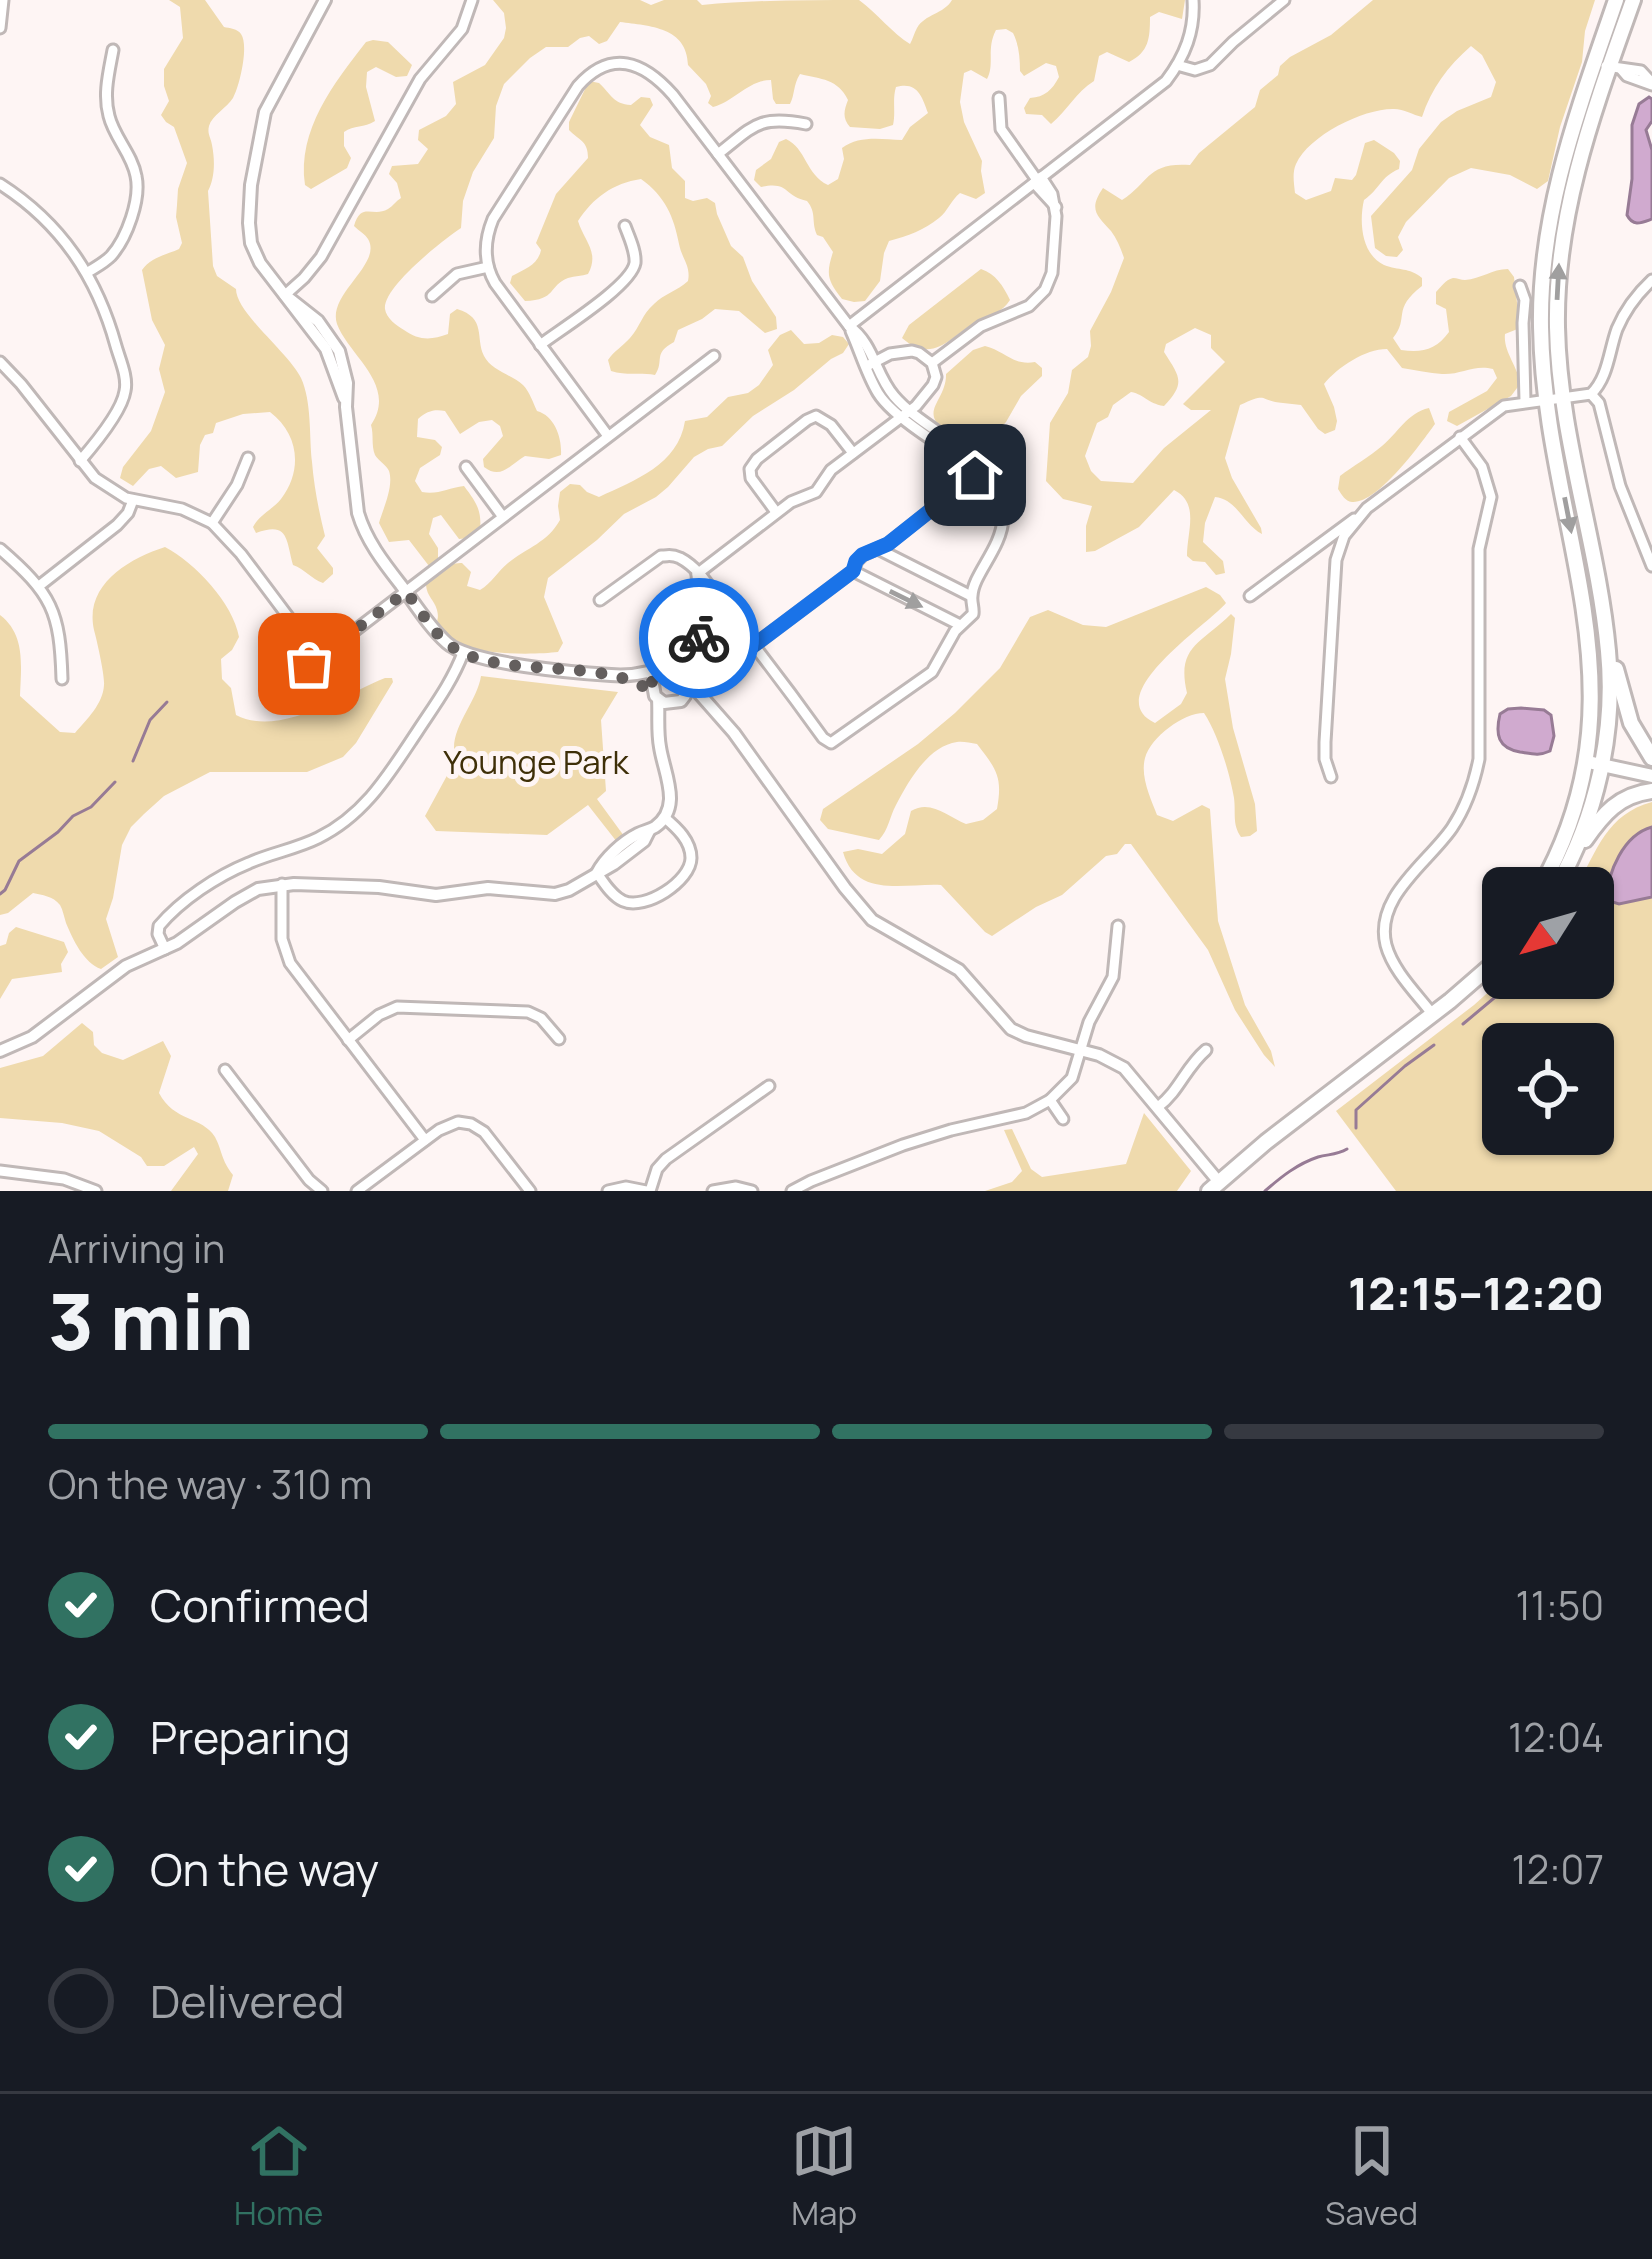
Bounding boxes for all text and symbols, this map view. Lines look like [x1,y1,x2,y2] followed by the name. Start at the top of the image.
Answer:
[1549,262,1568,300] one-way arrow
[924,424,1026,526] pin
[942,442,1008,508] icon: home
[1559,497,1578,535] one-way arrow
[639,578,759,698] courier
[889,589,924,609] one-way arrow
[666,605,732,671] icon: bike
[258,613,360,715] pin
[276,631,342,697] icon: bag
[443,739,630,784] park label: Younge Park
[1482,867,1614,999] north arrow
[1482,867,1614,1155] map controls
[1482,1023,1614,1155] button: locate
[48,1221,225,1275] text: Arriving in
[1348,1262,1604,1324] text: 12:15–12:20
[48,1267,254,1373] text: 3 min
[48,1457,372,1511] text: On the way · 310 m
[48,1572,114,1638] icon: check
[150,1574,370,1636] text: Confirmed
[1516,1578,1604,1632] text: 11:50
[48,1704,114,1770] icon: check
[150,1706,350,1768] text: Preparing
[1508,1710,1604,1764] text: 12:04
[48,1836,114,1902] icon: check
[150,1838,379,1900] text: On the way
[1512,1842,1604,1896] text: 12:07
[150,1970,345,2032] text: Delivered
[234,2118,323,2235] tab: Home
[791,2118,857,2235] tab: Map
[1325,2118,1418,2235] tab: Saved

